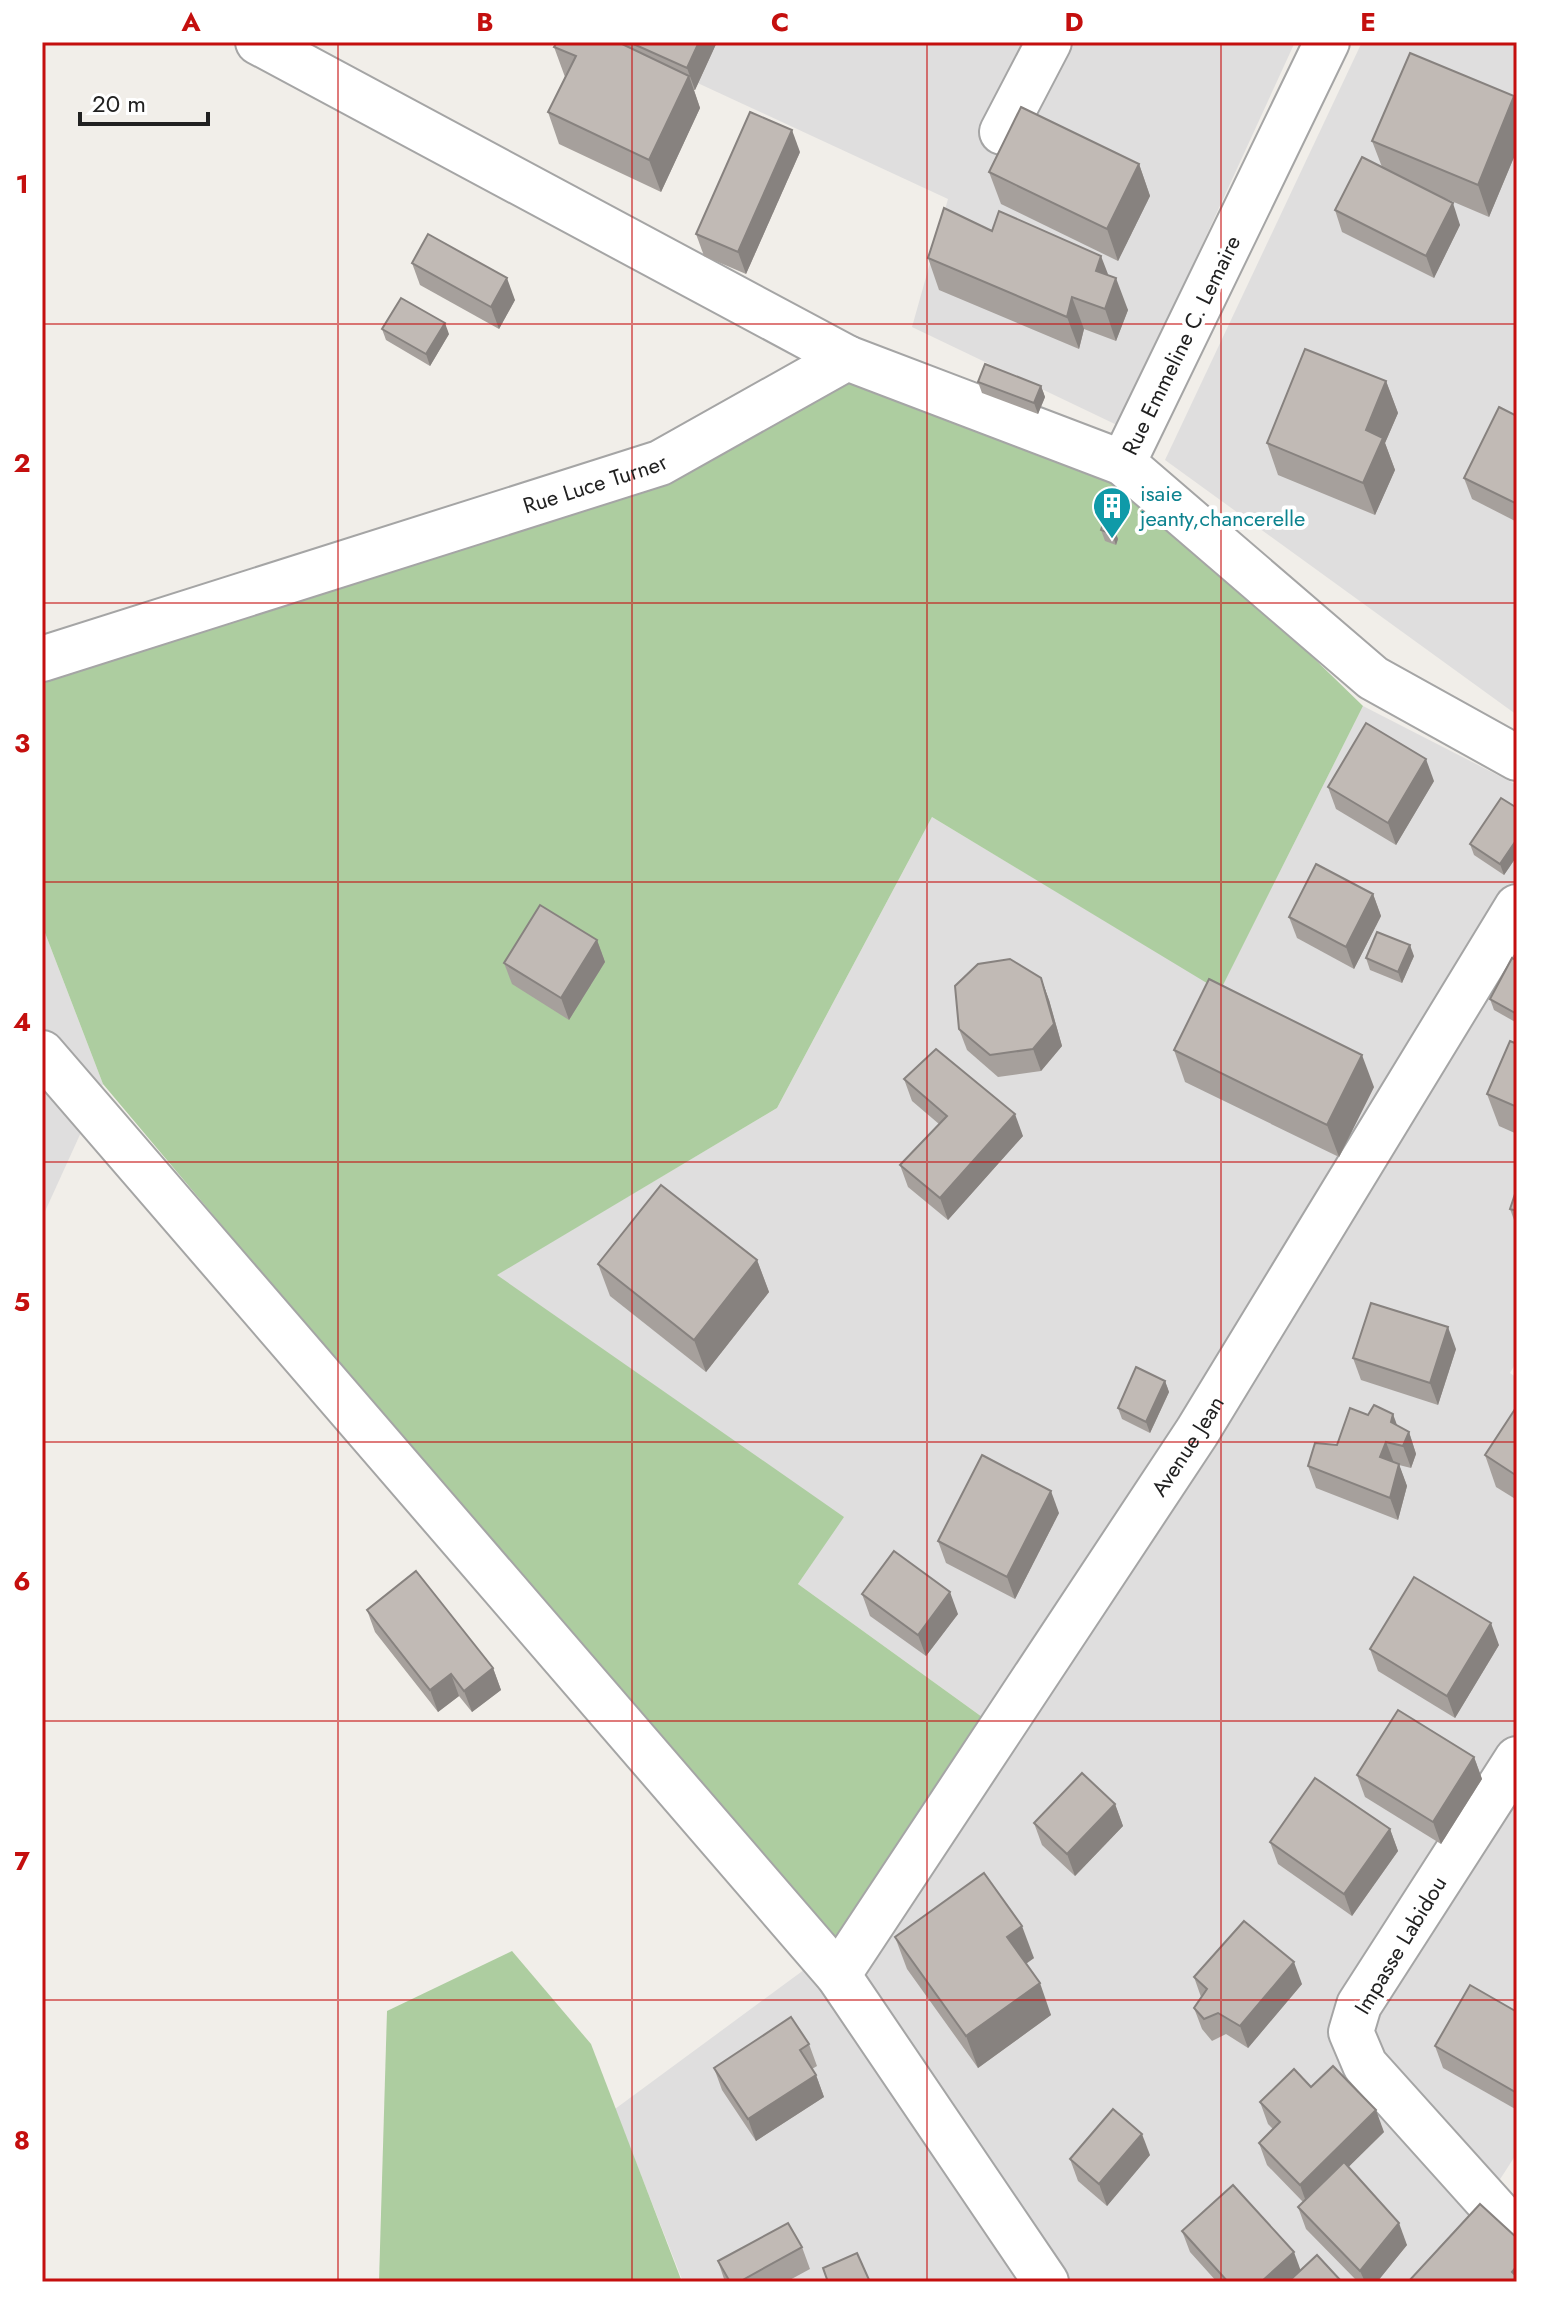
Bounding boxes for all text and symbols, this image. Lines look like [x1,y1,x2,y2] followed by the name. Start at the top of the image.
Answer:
[180,3,201,41] text: A
[476,3,494,41] text: B
[771,3,789,41] text: C
[1064,3,1084,41] text: D
[1360,3,1376,41] text: E
[80,76,208,126] scale bar
[92,86,146,121] text: 20 m
[15,165,29,203] text: 1
[1114,230,1248,460] street label: Rue Emmeline C. Lemaire
[13,444,31,482] text: 2
[519,446,674,521] street label: Rue Luce Turner
[1138,477,1305,534] place label: isaie jeanty,chancerelle
[1091,485,1133,540] building icon: isaie jeanty,chancerelle
[14,724,30,762] text: 3
[13,1003,31,1041] text: 4
[14,1283,30,1321] text: 5
[1143,1389,1232,1503] street label: Avenue Jean
[13,1562,31,1600] text: 6
[14,1842,30,1880] text: 7
[1346,1870,1454,2020] street label: Impasse Labidou
[14,2121,30,2159] text: 8

